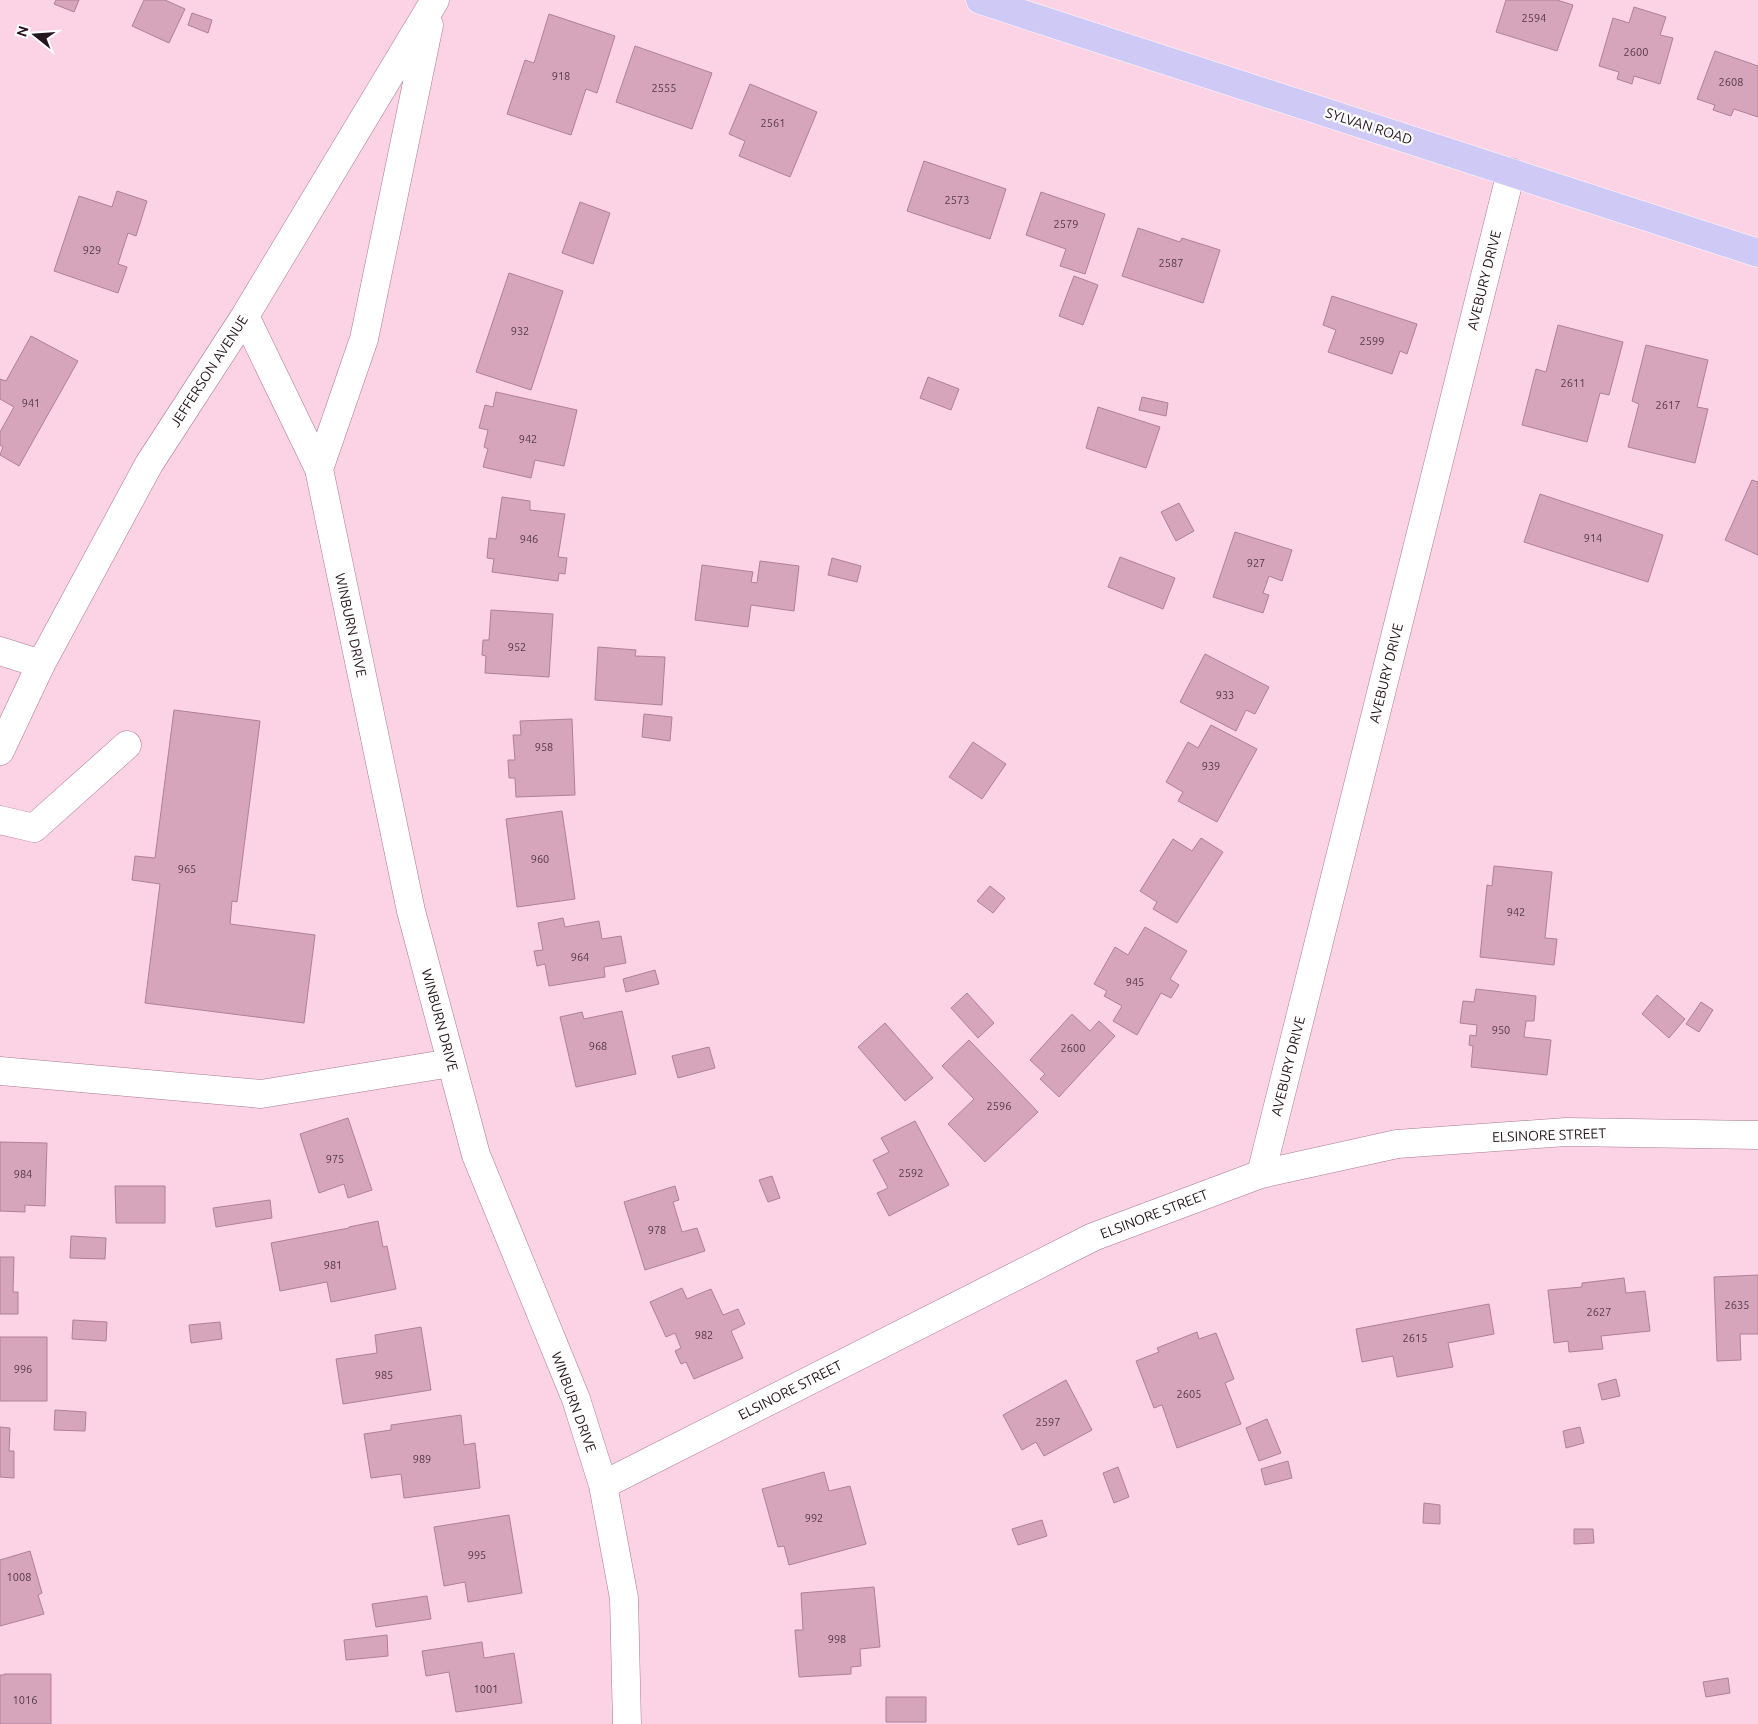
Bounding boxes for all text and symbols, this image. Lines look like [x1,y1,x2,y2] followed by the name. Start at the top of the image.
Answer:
[10,10,60,60] north arrow
[1522,12,1546,24] house number: 2594
[13,24,32,39] text: N
[1624,46,1648,58] house number: 2600
[552,70,570,82] house number: 918
[1719,76,1743,88] house number: 2608
[652,82,676,94] house number: 2555
[1324,104,1414,148] street label: SYLVAN ROAD
[761,117,785,129] house number: 2561
[945,194,969,206] house number: 2573
[1054,218,1078,230] house number: 2579
[1464,228,1504,332] street label: AVEBURY DRIVE
[83,244,101,256] house number: 929
[1159,257,1183,269] house number: 2587
[167,312,251,430] street label: JEFFERSON AVENUE
[511,325,529,337] house number: 932
[1360,335,1384,347] house number: 2599
[1561,377,1585,389] house number: 2611
[22,397,40,409] house number: 941
[1656,399,1680,411] house number: 2617
[519,433,537,445] house number: 942
[1584,532,1602,544] house number: 914
[520,533,538,545] house number: 946
[1247,557,1265,569] house number: 927
[332,572,370,679] street label: WINBURN DRIVE
[1366,621,1406,725] street label: AVEBURY DRIVE
[508,641,526,653] house number: 952
[1216,689,1234,701] house number: 933
[535,741,553,753] house number: 958
[1202,760,1220,772] house number: 939
[531,853,549,865] house number: 960
[178,863,196,875] house number: 965
[1507,906,1525,918] house number: 942
[571,951,589,963] house number: 964
[419,967,461,1073] street label: WINBURN DRIVE
[1126,976,1144,988] house number: 945
[1268,1014,1308,1118] street label: AVEBURY DRIVE
[1492,1024,1510,1036] house number: 950
[589,1040,607,1052] house number: 968
[1061,1042,1085,1054] house number: 2600
[987,1100,1011,1112] house number: 2596
[1492,1125,1606,1145] street label: ELSINORE STREET
[326,1153,344,1165] house number: 975
[899,1167,923,1179] house number: 2592
[14,1168,32,1180] house number: 984
[1098,1186,1210,1242] street label: ELSINORE STREET
[648,1224,666,1236] house number: 978
[324,1259,342,1271] house number: 981
[1725,1299,1749,1311] house number: 2635
[1587,1306,1611,1318] house number: 2627
[695,1329,713,1341] house number: 982
[1403,1332,1427,1344] house number: 2615
[548,1350,600,1455] street label: WINBURN DRIVE
[736,1357,845,1423] street label: ELSINORE STREET
[14,1363,32,1375] house number: 996
[375,1369,393,1381] house number: 985
[1177,1388,1201,1400] house number: 2605
[1036,1416,1060,1428] house number: 2597
[413,1453,431,1465] house number: 989
[805,1512,823,1524] house number: 992
[468,1549,486,1561] house number: 995
[7,1571,31,1583] house number: 1008
[828,1633,846,1645] house number: 998
[474,1683,498,1695] house number: 1001
[13,1694,37,1706] house number: 1016

